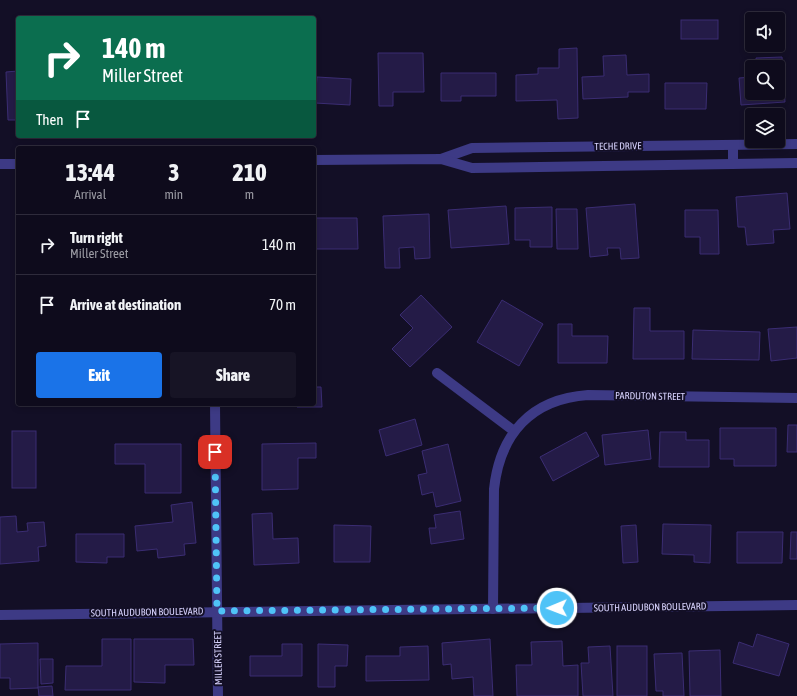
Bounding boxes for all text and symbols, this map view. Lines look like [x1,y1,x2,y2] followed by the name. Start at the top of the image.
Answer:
[745,12,785,148] map controls
[745,12,785,52] button: sound
[36,32,88,84] icon: right
[102,32,165,64] text: 140 m
[745,60,785,100] button: search
[102,65,183,86] text: Miller Street
[72,108,94,130] icon: arrive
[745,108,785,148] button: layers
[36,111,64,128] text: Then
[594,140,642,152] street label: TECHE DRIVE
[66,159,115,186] text: 13:44
[168,159,179,186] text: 3
[233,159,266,186] text: 210
[74,187,106,202] text: Arrival
[164,187,183,202] text: min
[245,187,254,202] text: m
[70,229,123,246] text: Turn right
[36,234,58,256] icon: right
[262,236,296,253] text: 140 m
[70,246,129,261] text: Miller Street
[36,294,58,316] icon: arrive
[70,296,181,313] text: Arrive at destination
[269,296,296,313] text: 70 m
[36,352,162,398] button: Exit
[170,352,296,398] button: Share
[615,390,686,402] street label: PARDUTON STREET
[198,435,232,469] pin
[204,441,226,463] icon: arrive
[536,587,578,629] position arrow
[594,601,707,613] street label: SOUTH AUDUBON BOULEVARD
[91,606,204,618] street label: SOUTH AUDUBON BOULEVARD
[212,630,224,685] street label: MILLER STREET

